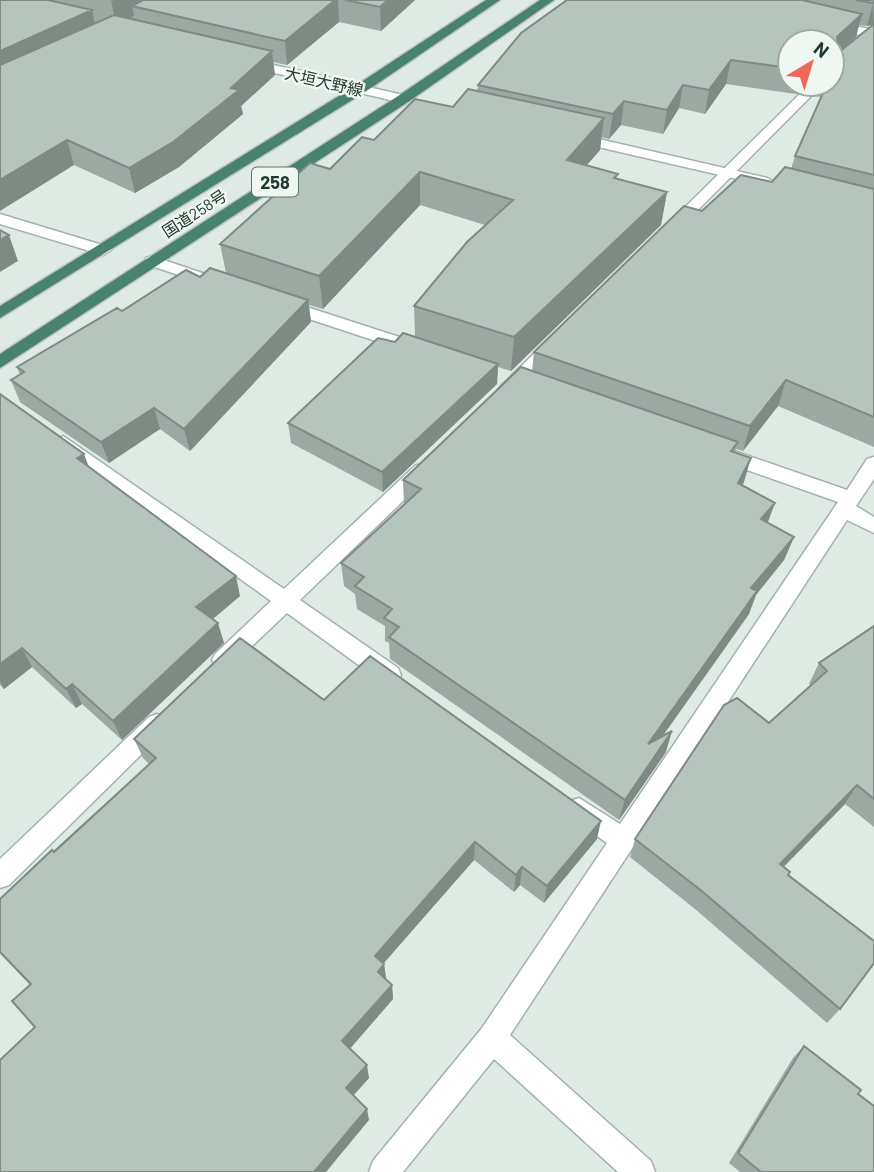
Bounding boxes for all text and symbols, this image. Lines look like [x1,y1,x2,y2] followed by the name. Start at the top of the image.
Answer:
[776,28,846,98] north arrow
[810,36,834,62] text: N
[283,63,365,99] street label: 大垣大野線
[252,168,298,196] road number: 258
[158,185,230,241] street label: 国道258号

